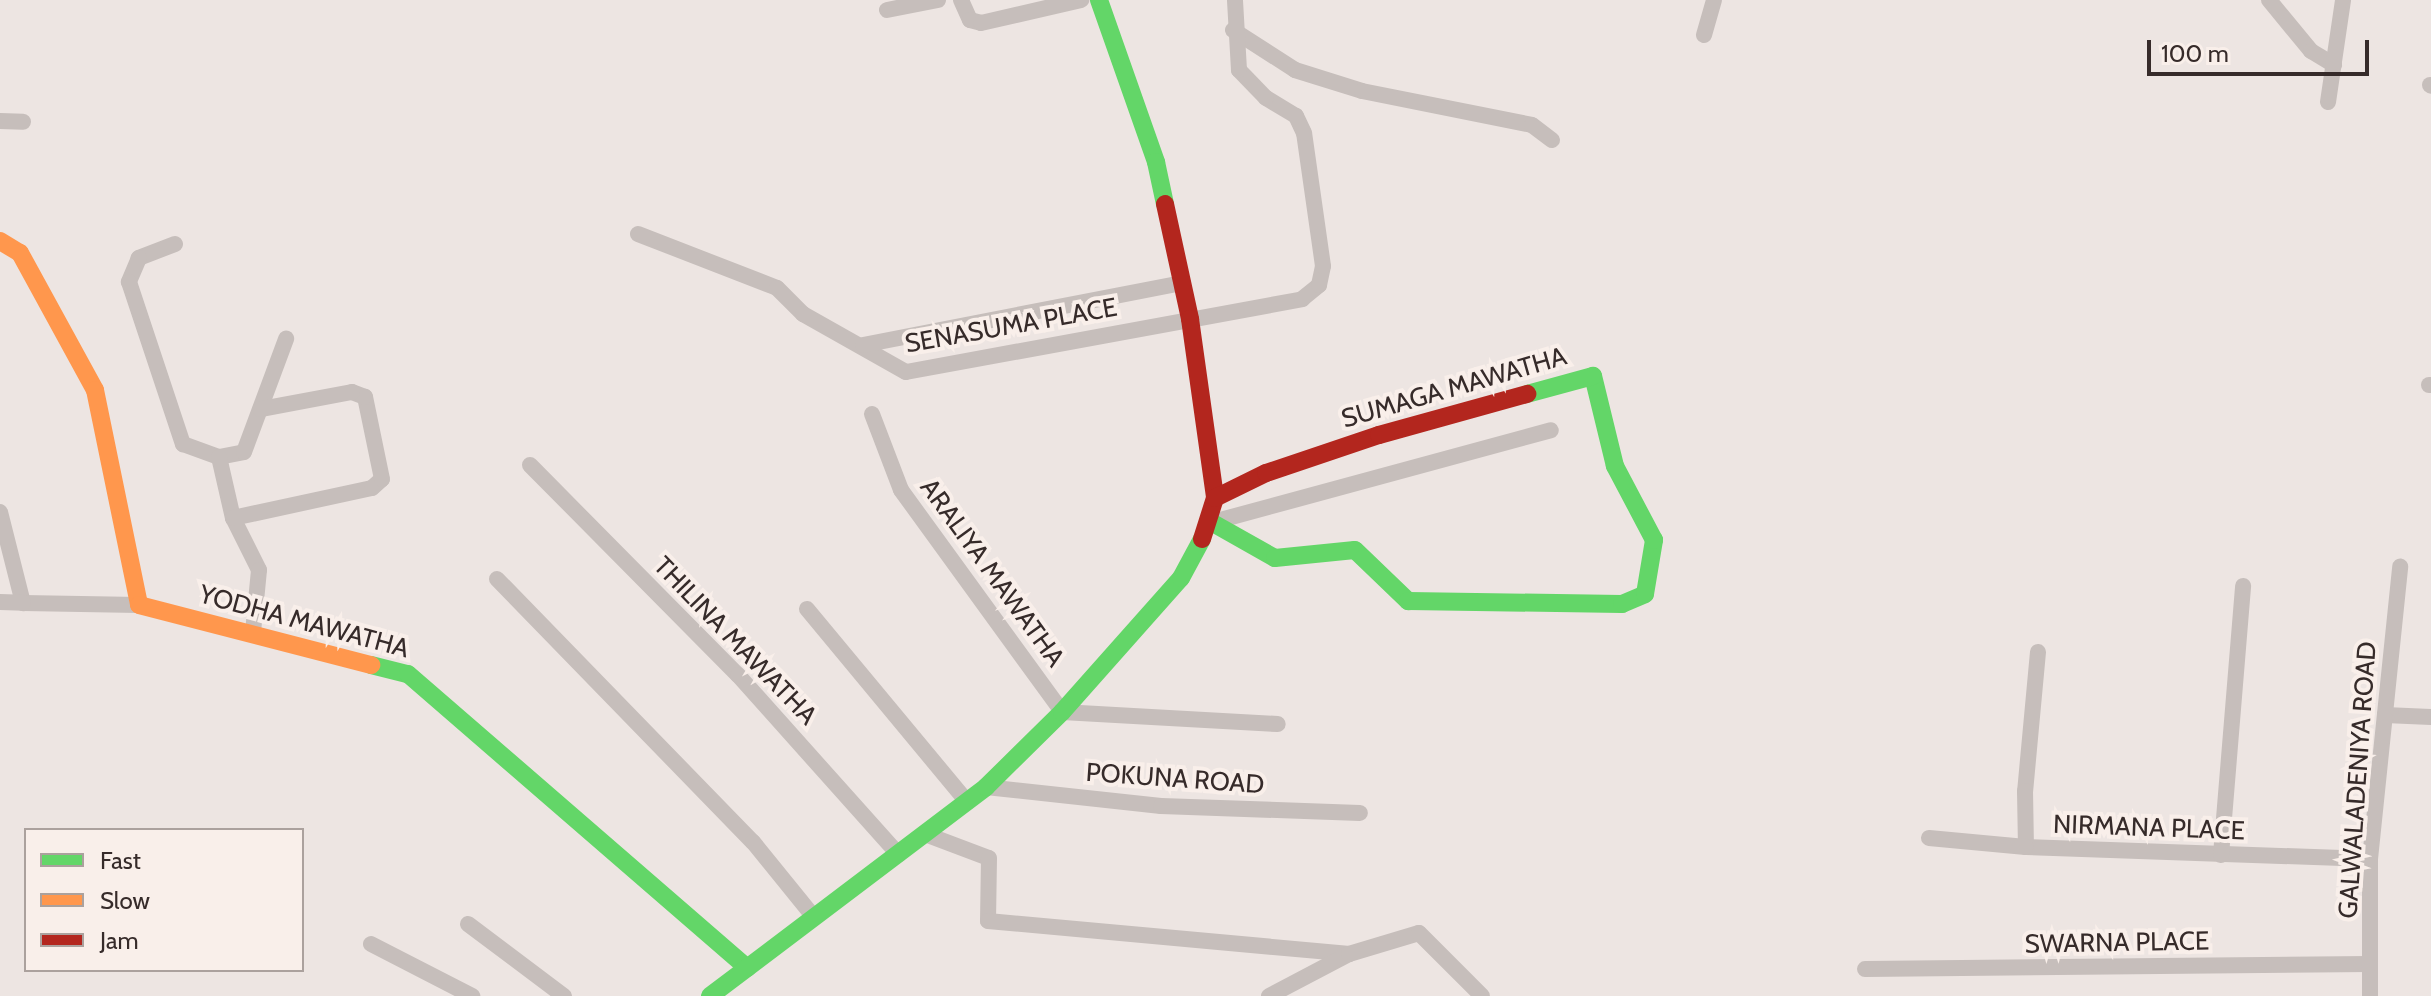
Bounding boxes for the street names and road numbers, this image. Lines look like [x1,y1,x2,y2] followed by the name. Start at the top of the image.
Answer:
[903,292,1119,360] street label: SENASUMA PLACE
[1338,341,1570,435] street label: SUMAGA MAWATHA
[913,473,1071,673] street label: ARALIYA MAWATHA
[647,551,823,731] street label: THILINA MAWATHA
[196,579,412,665] street label: YODHA MAWATHA
[2333,641,2383,919] street label: GALWALADENIYA ROAD
[1085,757,1265,801] street label: POKUNA ROAD
[2053,809,2245,847] street label: NIRMANA PLACE
[2024,926,2210,960] street label: SWARNA PLACE

